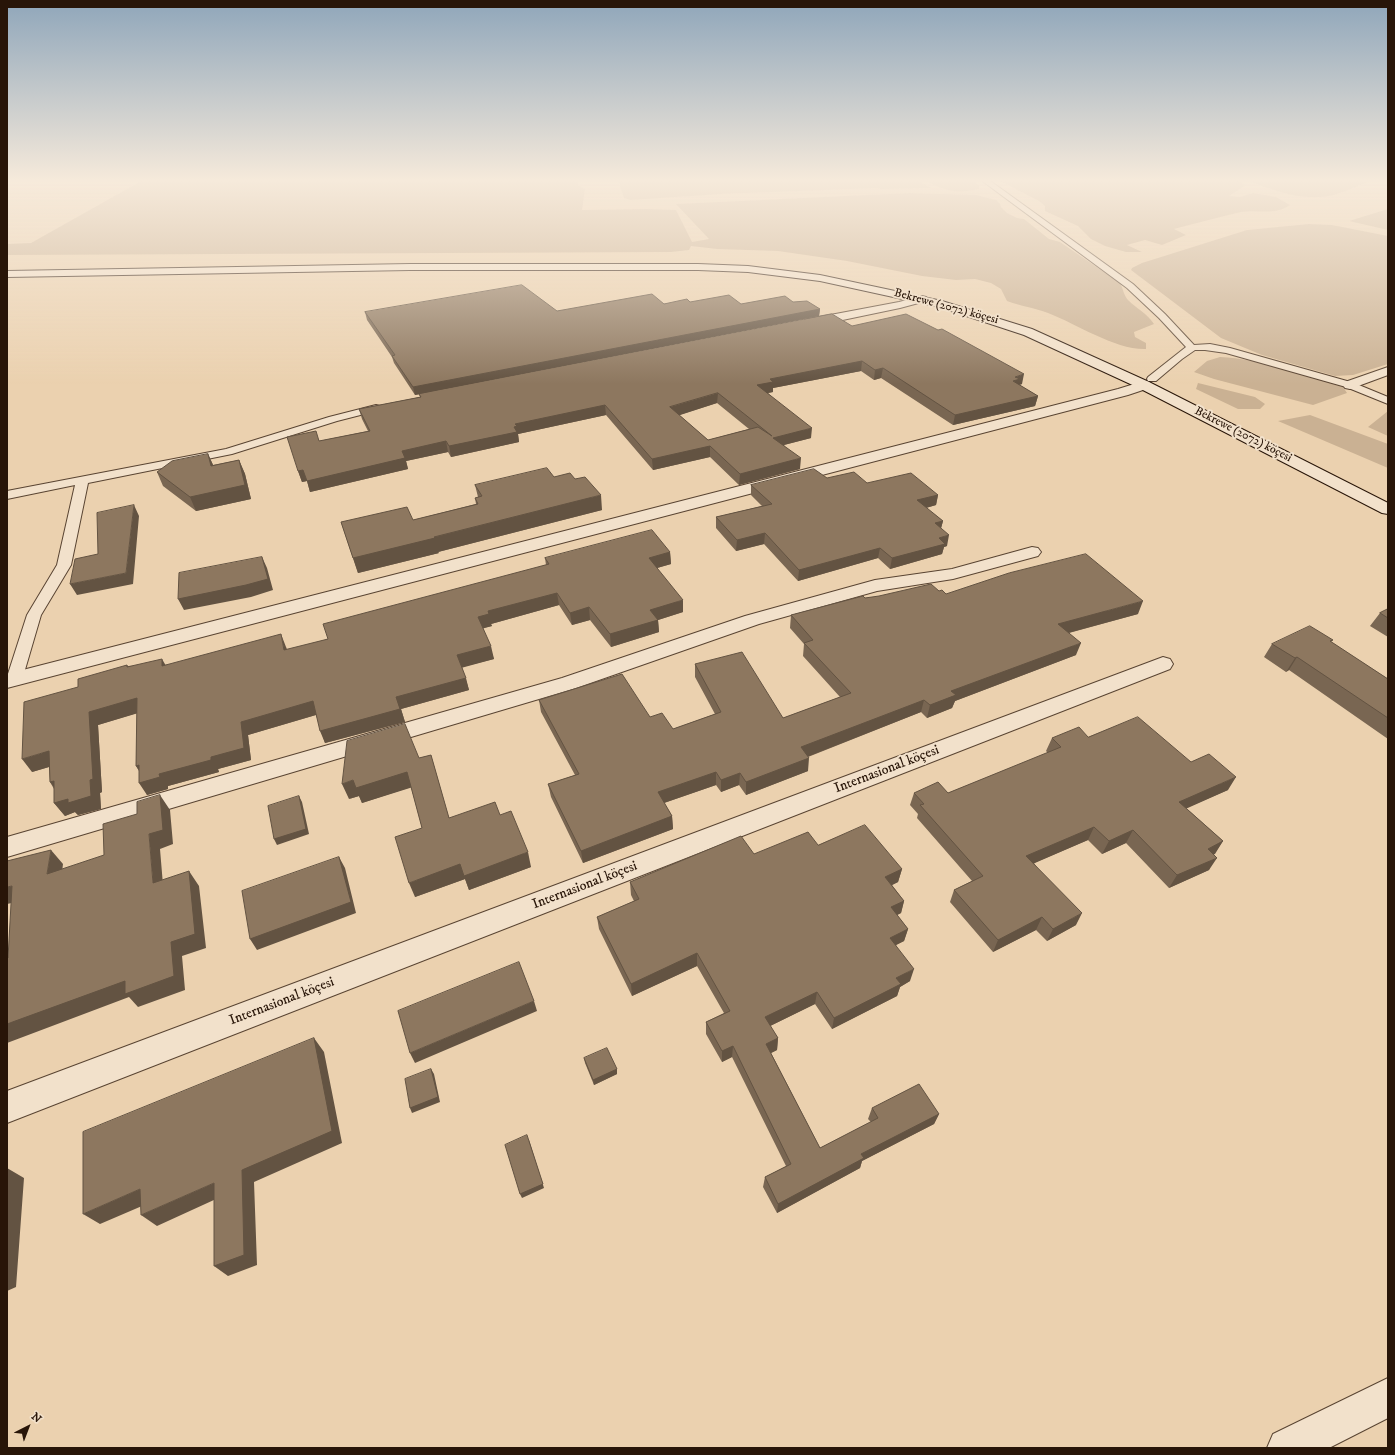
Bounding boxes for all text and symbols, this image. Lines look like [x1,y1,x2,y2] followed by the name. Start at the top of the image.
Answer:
[892,286,1000,328] street label: Bekrewe (2072) köçesi
[1192,404,1294,466] street label: Bekrewe (2072) köçesi
[832,742,942,798] street label: Internasional köçesi
[530,858,640,914] street label: Internasional köçesi
[227,974,337,1030] street label: Internasional köçesi
[8,1407,48,1447] north arrow
[28,1410,44,1426] text: N

